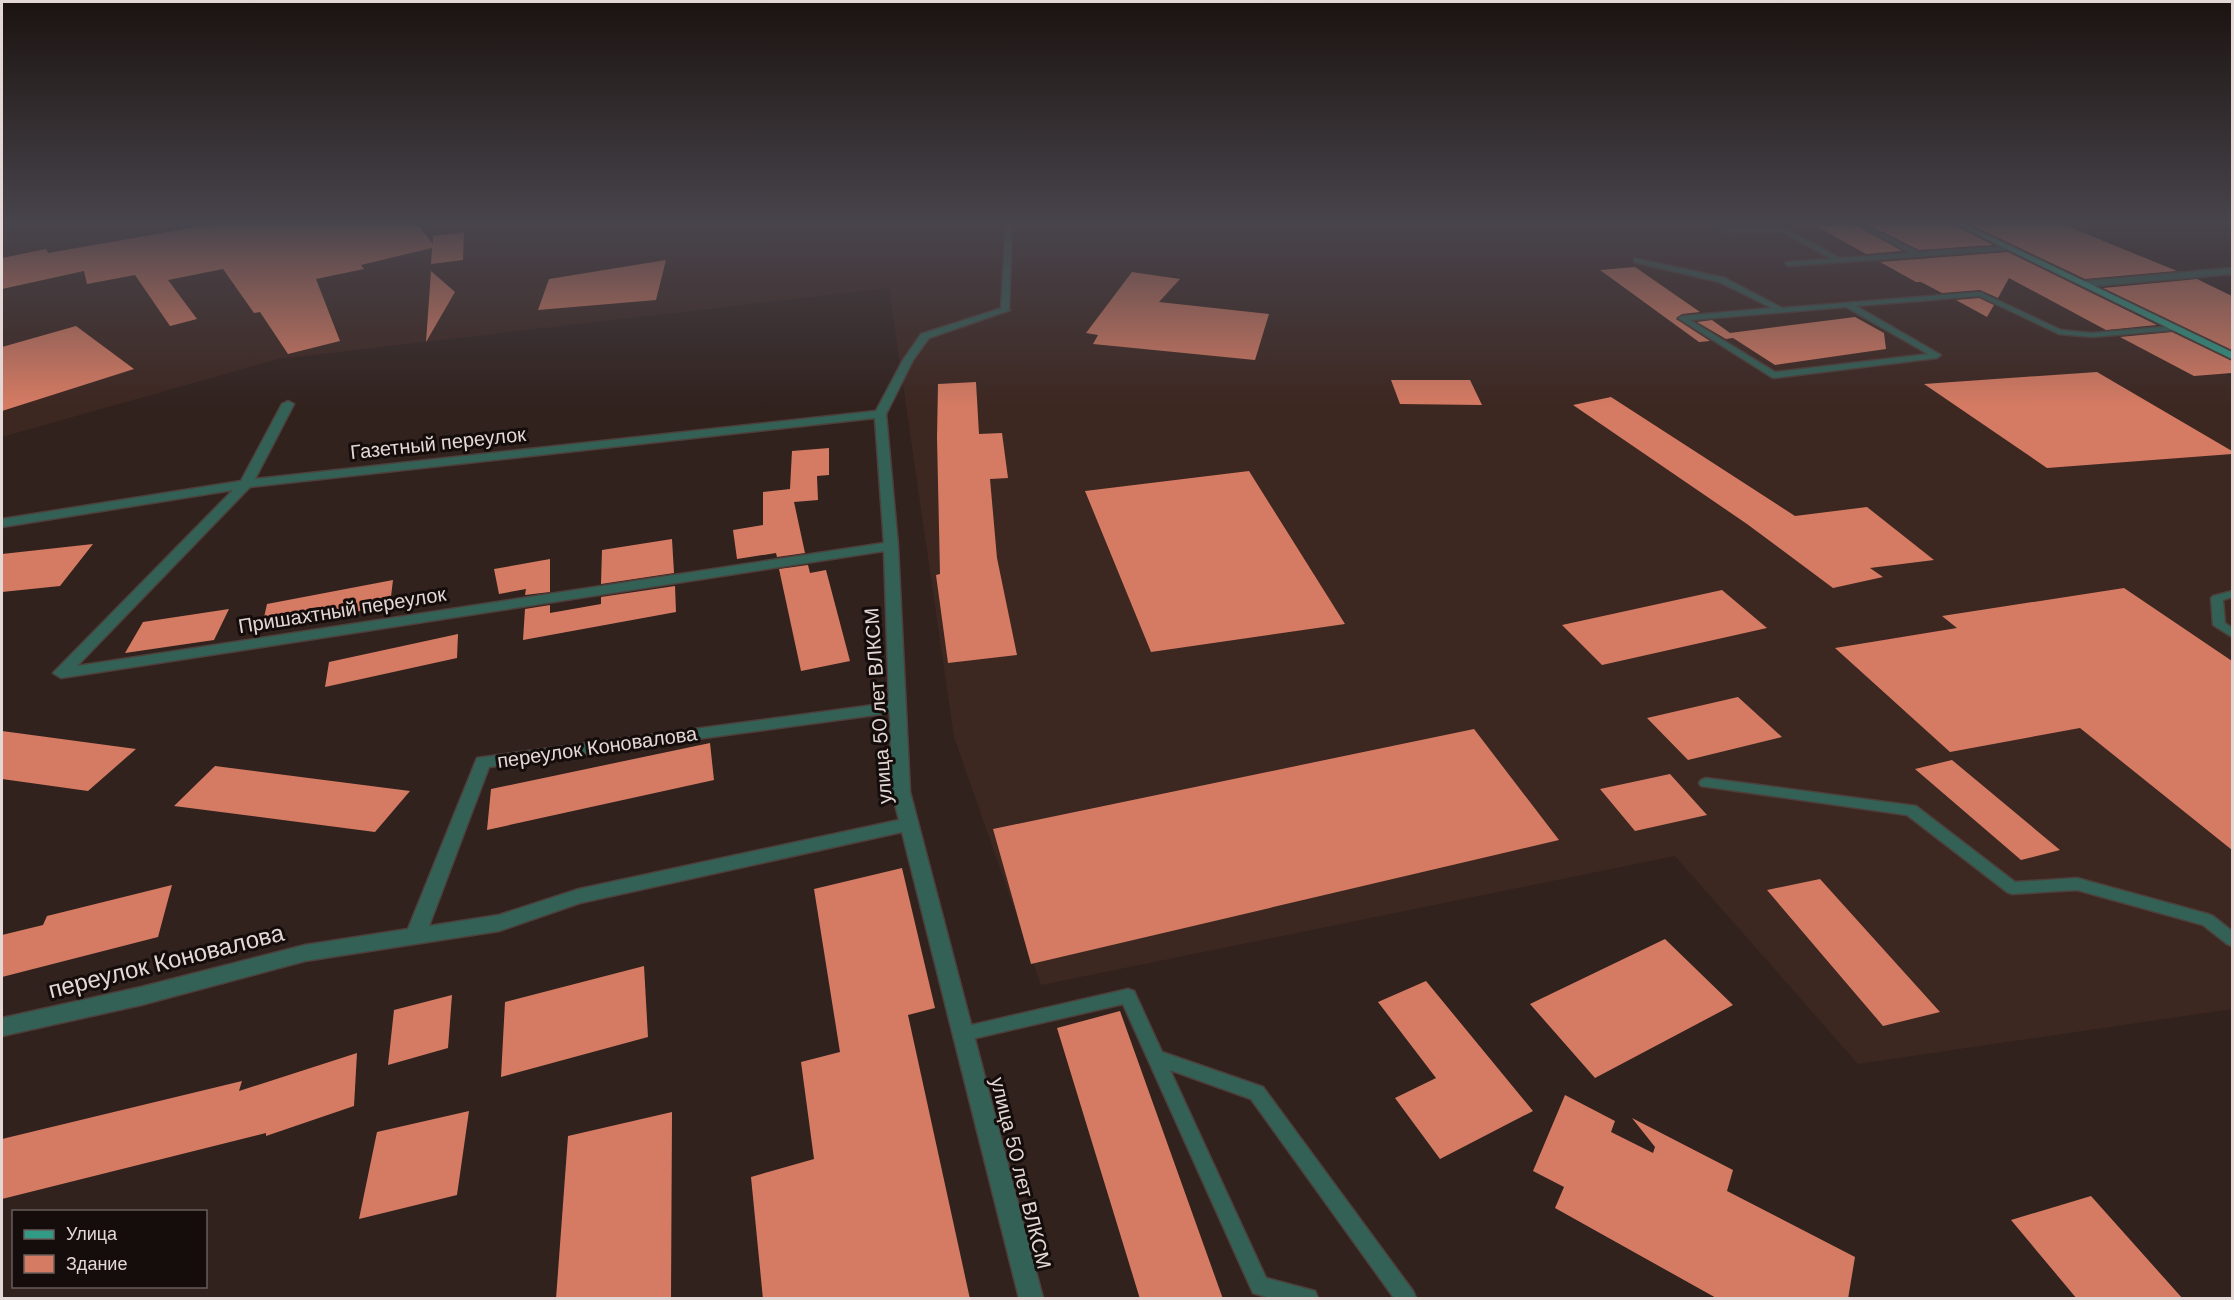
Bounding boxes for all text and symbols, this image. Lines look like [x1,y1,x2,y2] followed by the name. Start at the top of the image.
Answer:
[349,421,527,465] street label: Газетный переулок
[236,581,448,639] street label: Пришахтный переулок
[858,607,898,805] street label: улица 50 лет ВЛКСМ
[495,720,700,774] street label: переулок Коновалова
[45,917,288,1005] street label: переулок Коновалова
[985,1074,1057,1272] street label: улица 50 лет ВЛКСМ
[12,1210,207,1288] legend
[66,1222,118,1246] text: Улица
[66,1252,127,1276] text: Здание

